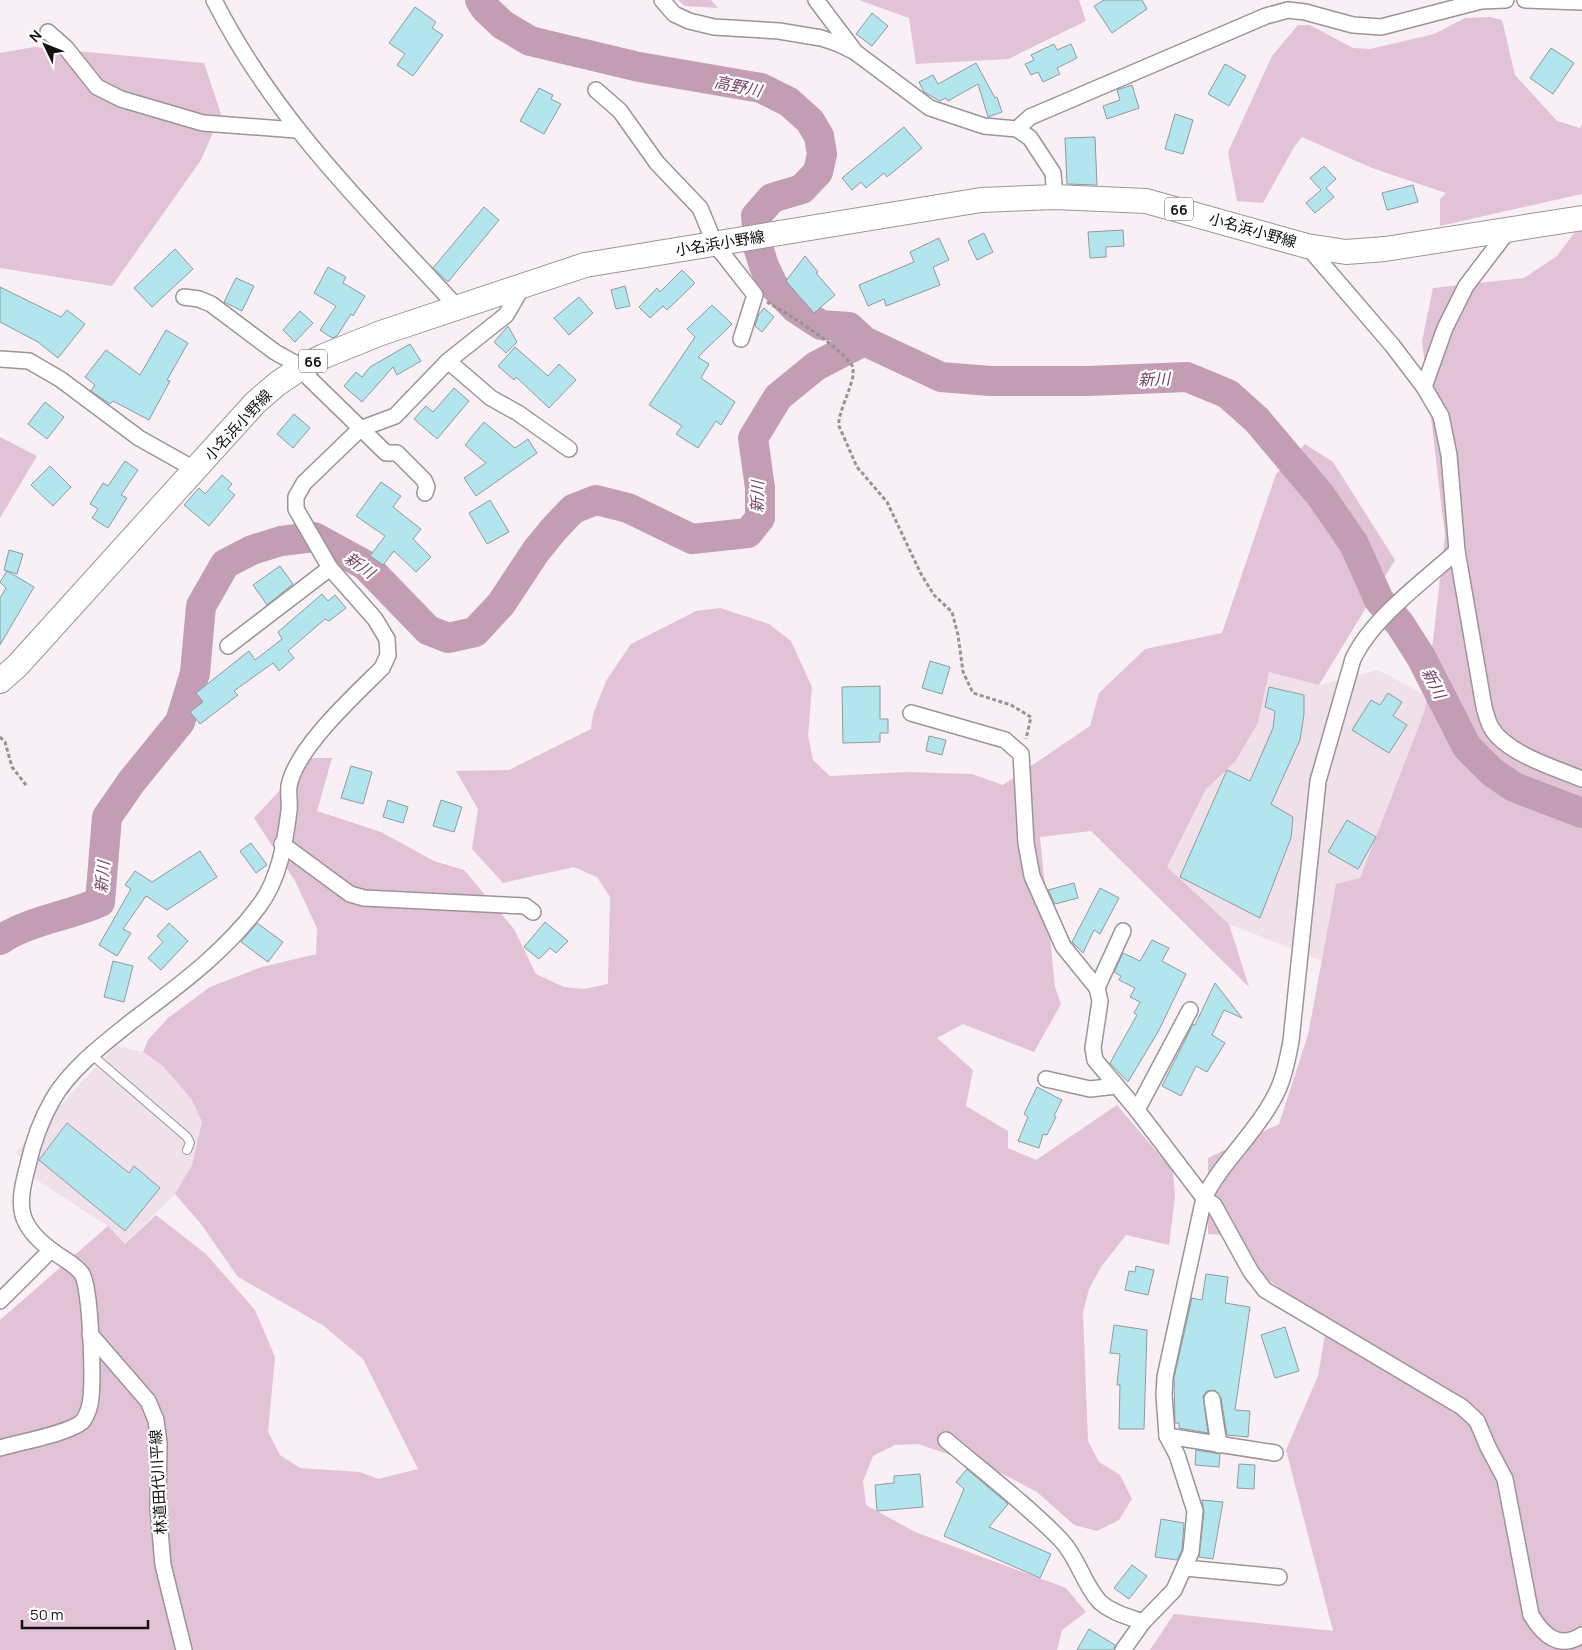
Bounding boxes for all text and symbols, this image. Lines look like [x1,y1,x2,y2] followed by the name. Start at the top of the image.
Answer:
[20,20,70,70] north arrow
[25,26,46,46] text: N
[712,70,766,102] water label: 高野川
[1165,198,1193,220] road number: 66
[1207,208,1299,252] street label: 小名浜小野線
[674,226,766,260] street label: 小名浜小野線
[299,350,327,372] road number: 66
[1138,367,1172,391] water label: 新川
[200,385,276,465] street label: 小名浜小野線
[746,479,768,513] water label: 新川
[341,547,381,584] water label: 新川
[1417,664,1452,704] water label: 新川
[90,858,115,894] water label: 新川
[145,1429,171,1535] street label: 林道田代川平線
[22,1598,149,1630] scale bar
[30,1604,64,1625] text: 50 m

